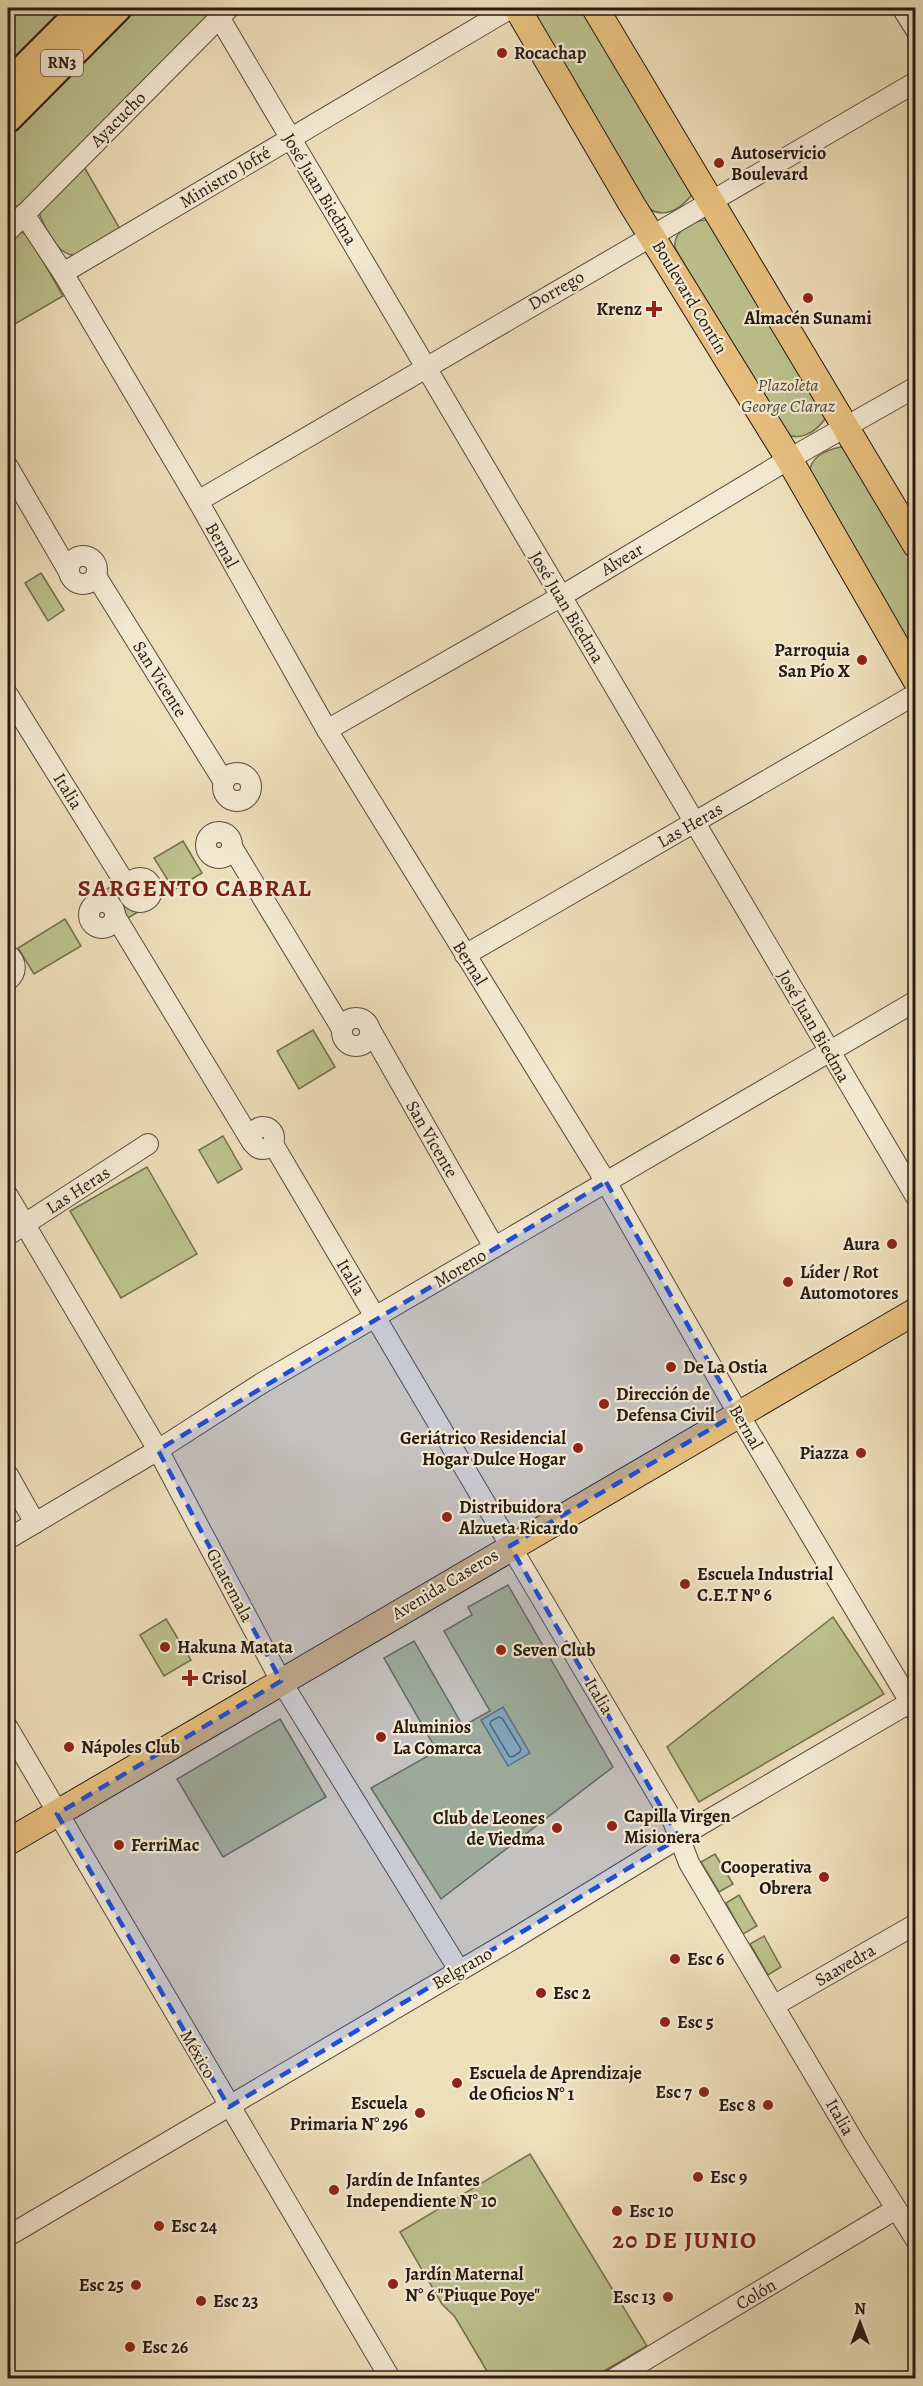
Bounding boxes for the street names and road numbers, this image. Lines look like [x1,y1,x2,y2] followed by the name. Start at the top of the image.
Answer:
[41,50,83,76] road number: RN3
[84,86,151,153] street label: Ayacucho
[277,129,363,250] street label: José Juan Biedma
[175,140,275,214] street label: Ministro Jofré
[647,236,733,358] street label: Boulevard Contín
[524,264,588,316] street label: Dorrego
[200,518,244,572] street label: Bernal
[595,537,648,582] street label: Alvear
[524,547,610,668] street label: José Juan Biedma
[127,636,193,722] street label: San Vicente
[48,768,89,814] street label: Italia
[653,797,727,853] street label: Las Heras
[447,936,493,990] street label: Bernal
[772,965,856,1087] street label: José Juan Biedma
[400,1096,464,1182] street label: San Vicente
[41,1160,115,1220] street label: Las Heras
[429,1243,491,1293] street label: Moreno
[331,1254,372,1300] street label: Italia
[724,1400,769,1454] street label: Bernal
[386,1543,503,1626] street label: Avenida Caseros
[201,1544,260,1626] street label: Guatemala
[579,1673,620,1719] street label: Italia
[810,1938,880,1992] street label: Saavedra
[427,1941,497,1995] street label: Belgrano
[174,2025,222,2083] street label: México
[820,2094,860,2140] street label: Italia
[731,2273,781,2315] street label: Colón

